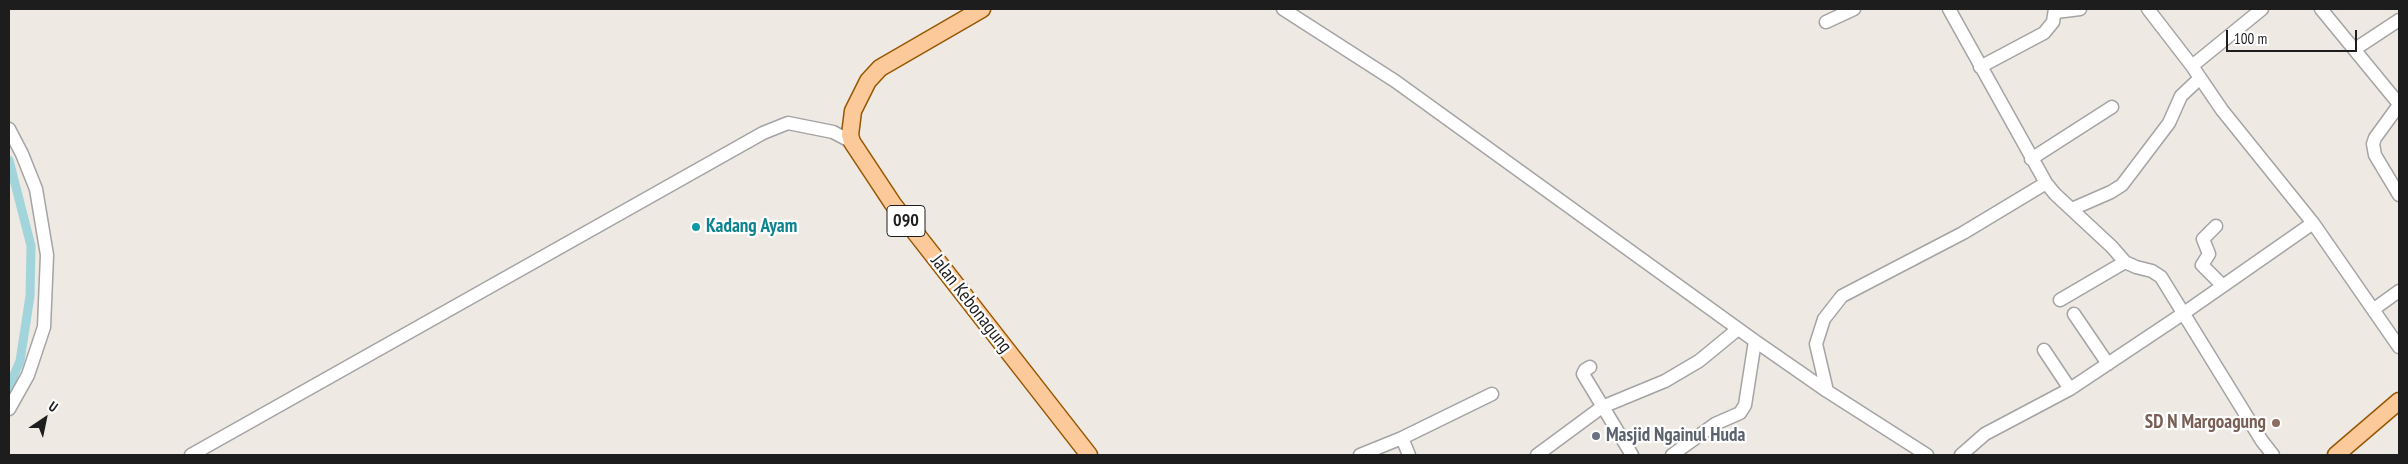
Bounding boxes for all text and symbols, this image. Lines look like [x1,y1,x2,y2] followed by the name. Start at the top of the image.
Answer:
[2228,20,2359,52] scale bar
[2234,29,2267,48] text: 100 m
[887,206,925,237] road number: 090
[706,216,797,238] place label: Kadang Ayam
[690,221,702,233] marker: Kadang Ayam
[926,250,1016,358] street label: Jalan Kebonagung
[20,394,70,444] north arrow
[45,397,61,416] text: U
[2145,412,2266,434] place label: SD N Margoagung
[2270,417,2282,429] marker: SD N Margoagung
[1606,425,1745,447] place label: Masjid Ngainul Huda
[1590,430,1602,442] marker: Masjid Ngainul Huda

